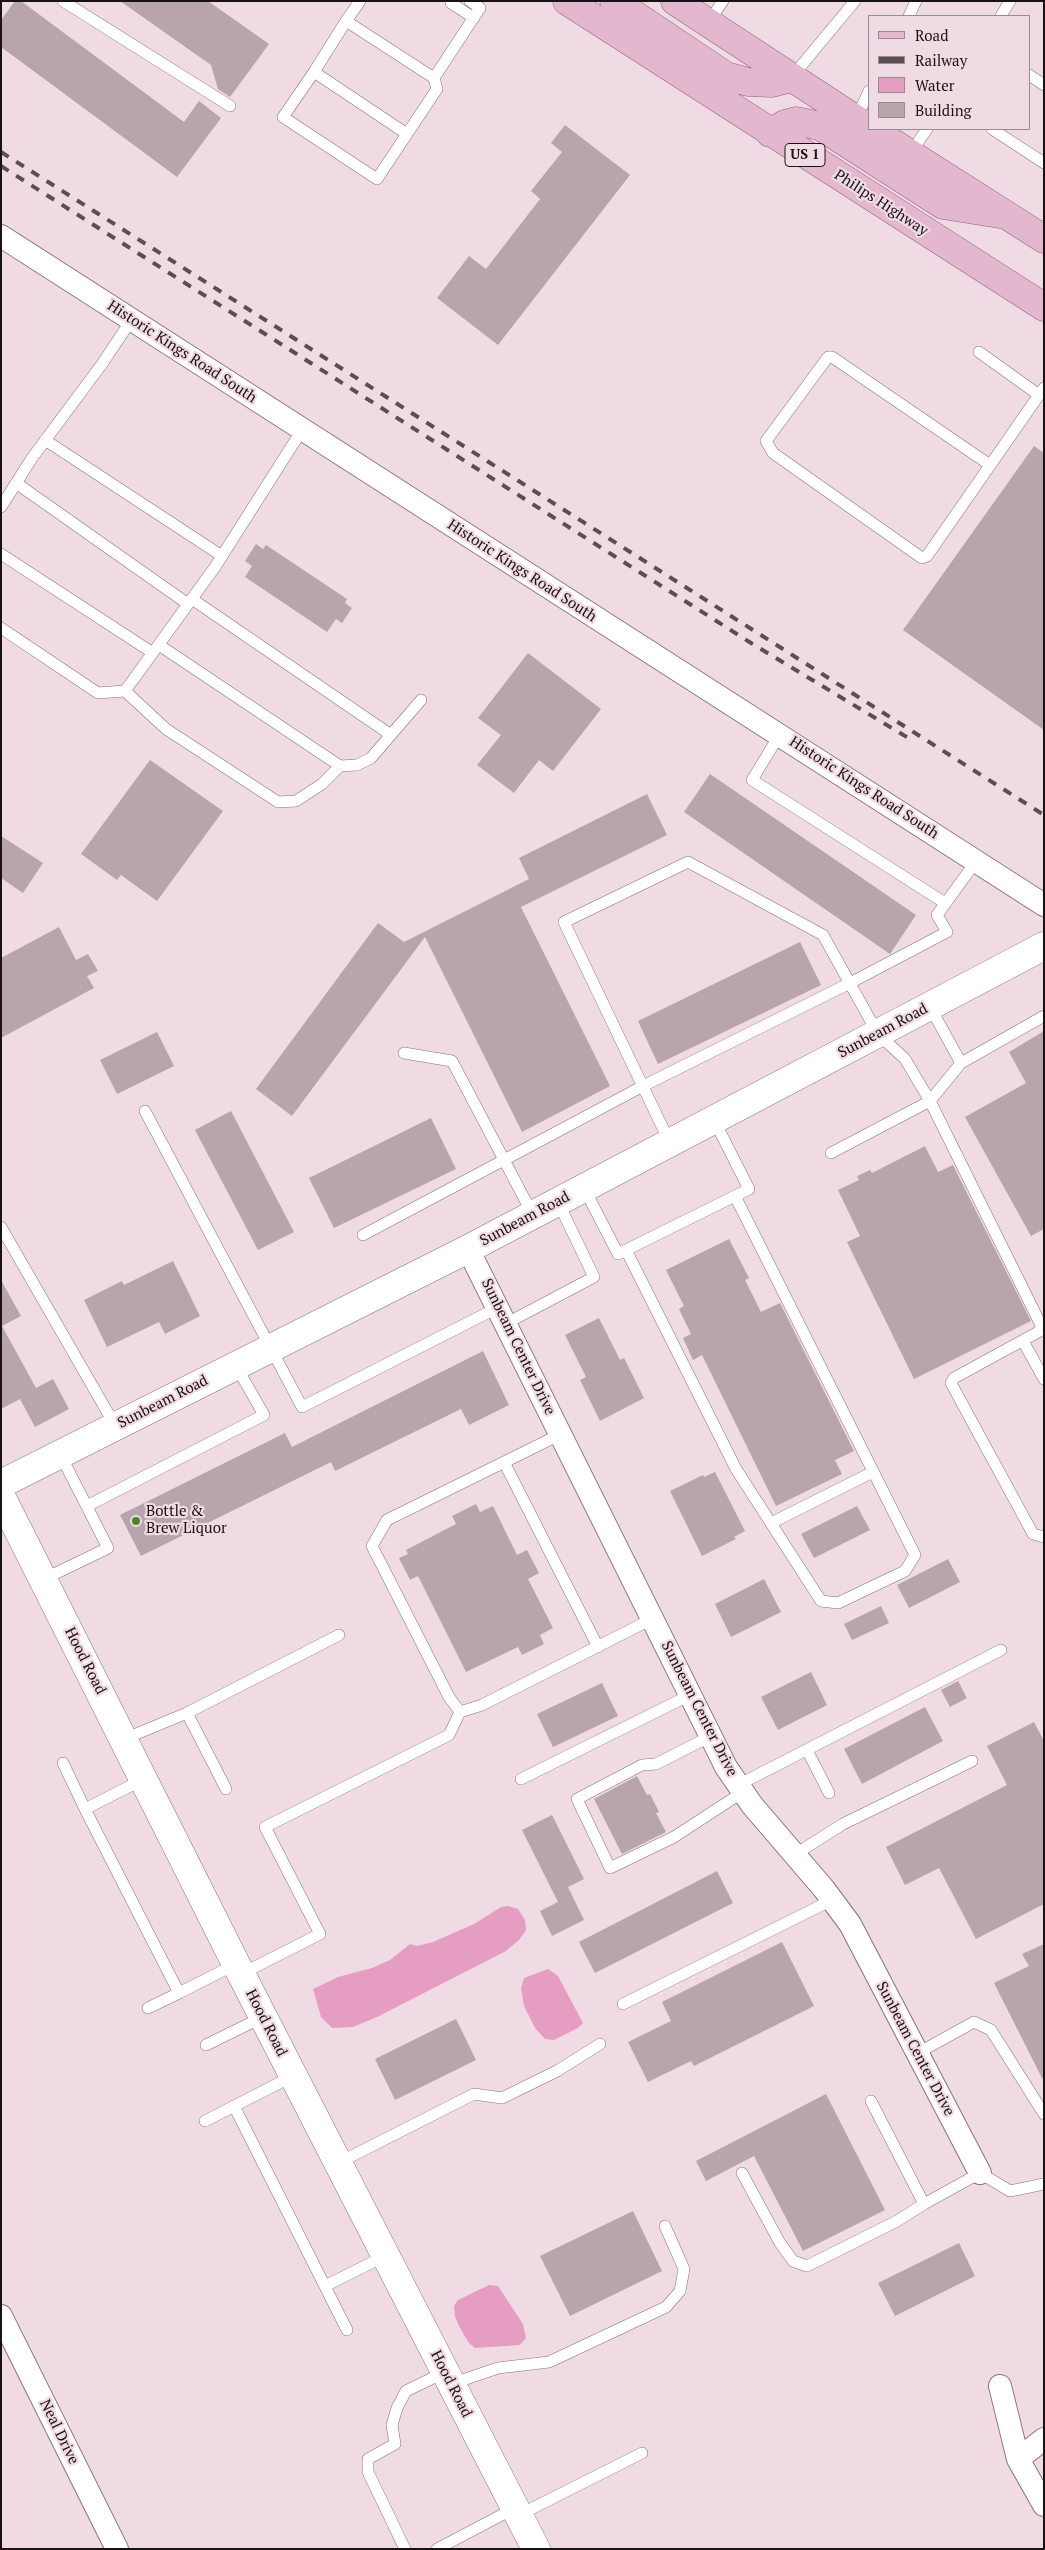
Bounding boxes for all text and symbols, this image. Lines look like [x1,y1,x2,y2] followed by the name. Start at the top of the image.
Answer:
[868,15,1030,130] legend
[915,25,948,45] text: Road
[915,50,967,70] text: Railway
[915,75,954,95] text: Water
[915,100,972,120] text: Building
[785,144,825,166] road number: US 1
[831,166,931,240] street label: Philips Highway
[104,297,260,407] street label: Historic Kings Road South
[444,516,600,626] street label: Historic Kings Road South
[786,733,942,843] street label: Historic Kings Road South
[835,1000,931,1062] street label: Sunbeam Road
[477,1188,573,1250] street label: Sunbeam Road
[477,1276,559,1418] street label: Sunbeam Center Drive
[115,1372,211,1432] street label: Sunbeam Road
[146,1503,227,1538] place label: Bottle & Brew Liquor
[130,1515,142,1527] marker: Bottle & Brew Liquor
[60,1624,110,1698] street label: Hood Road
[657,1638,741,1780] street label: Sunbeam Center Drive
[872,1979,958,2119] street label: Sunbeam Center Drive
[241,1986,291,2060] street label: Hood Road
[426,2347,476,2421] street label: Hood Road
[36,2397,82,2467] street label: Neal Drive

